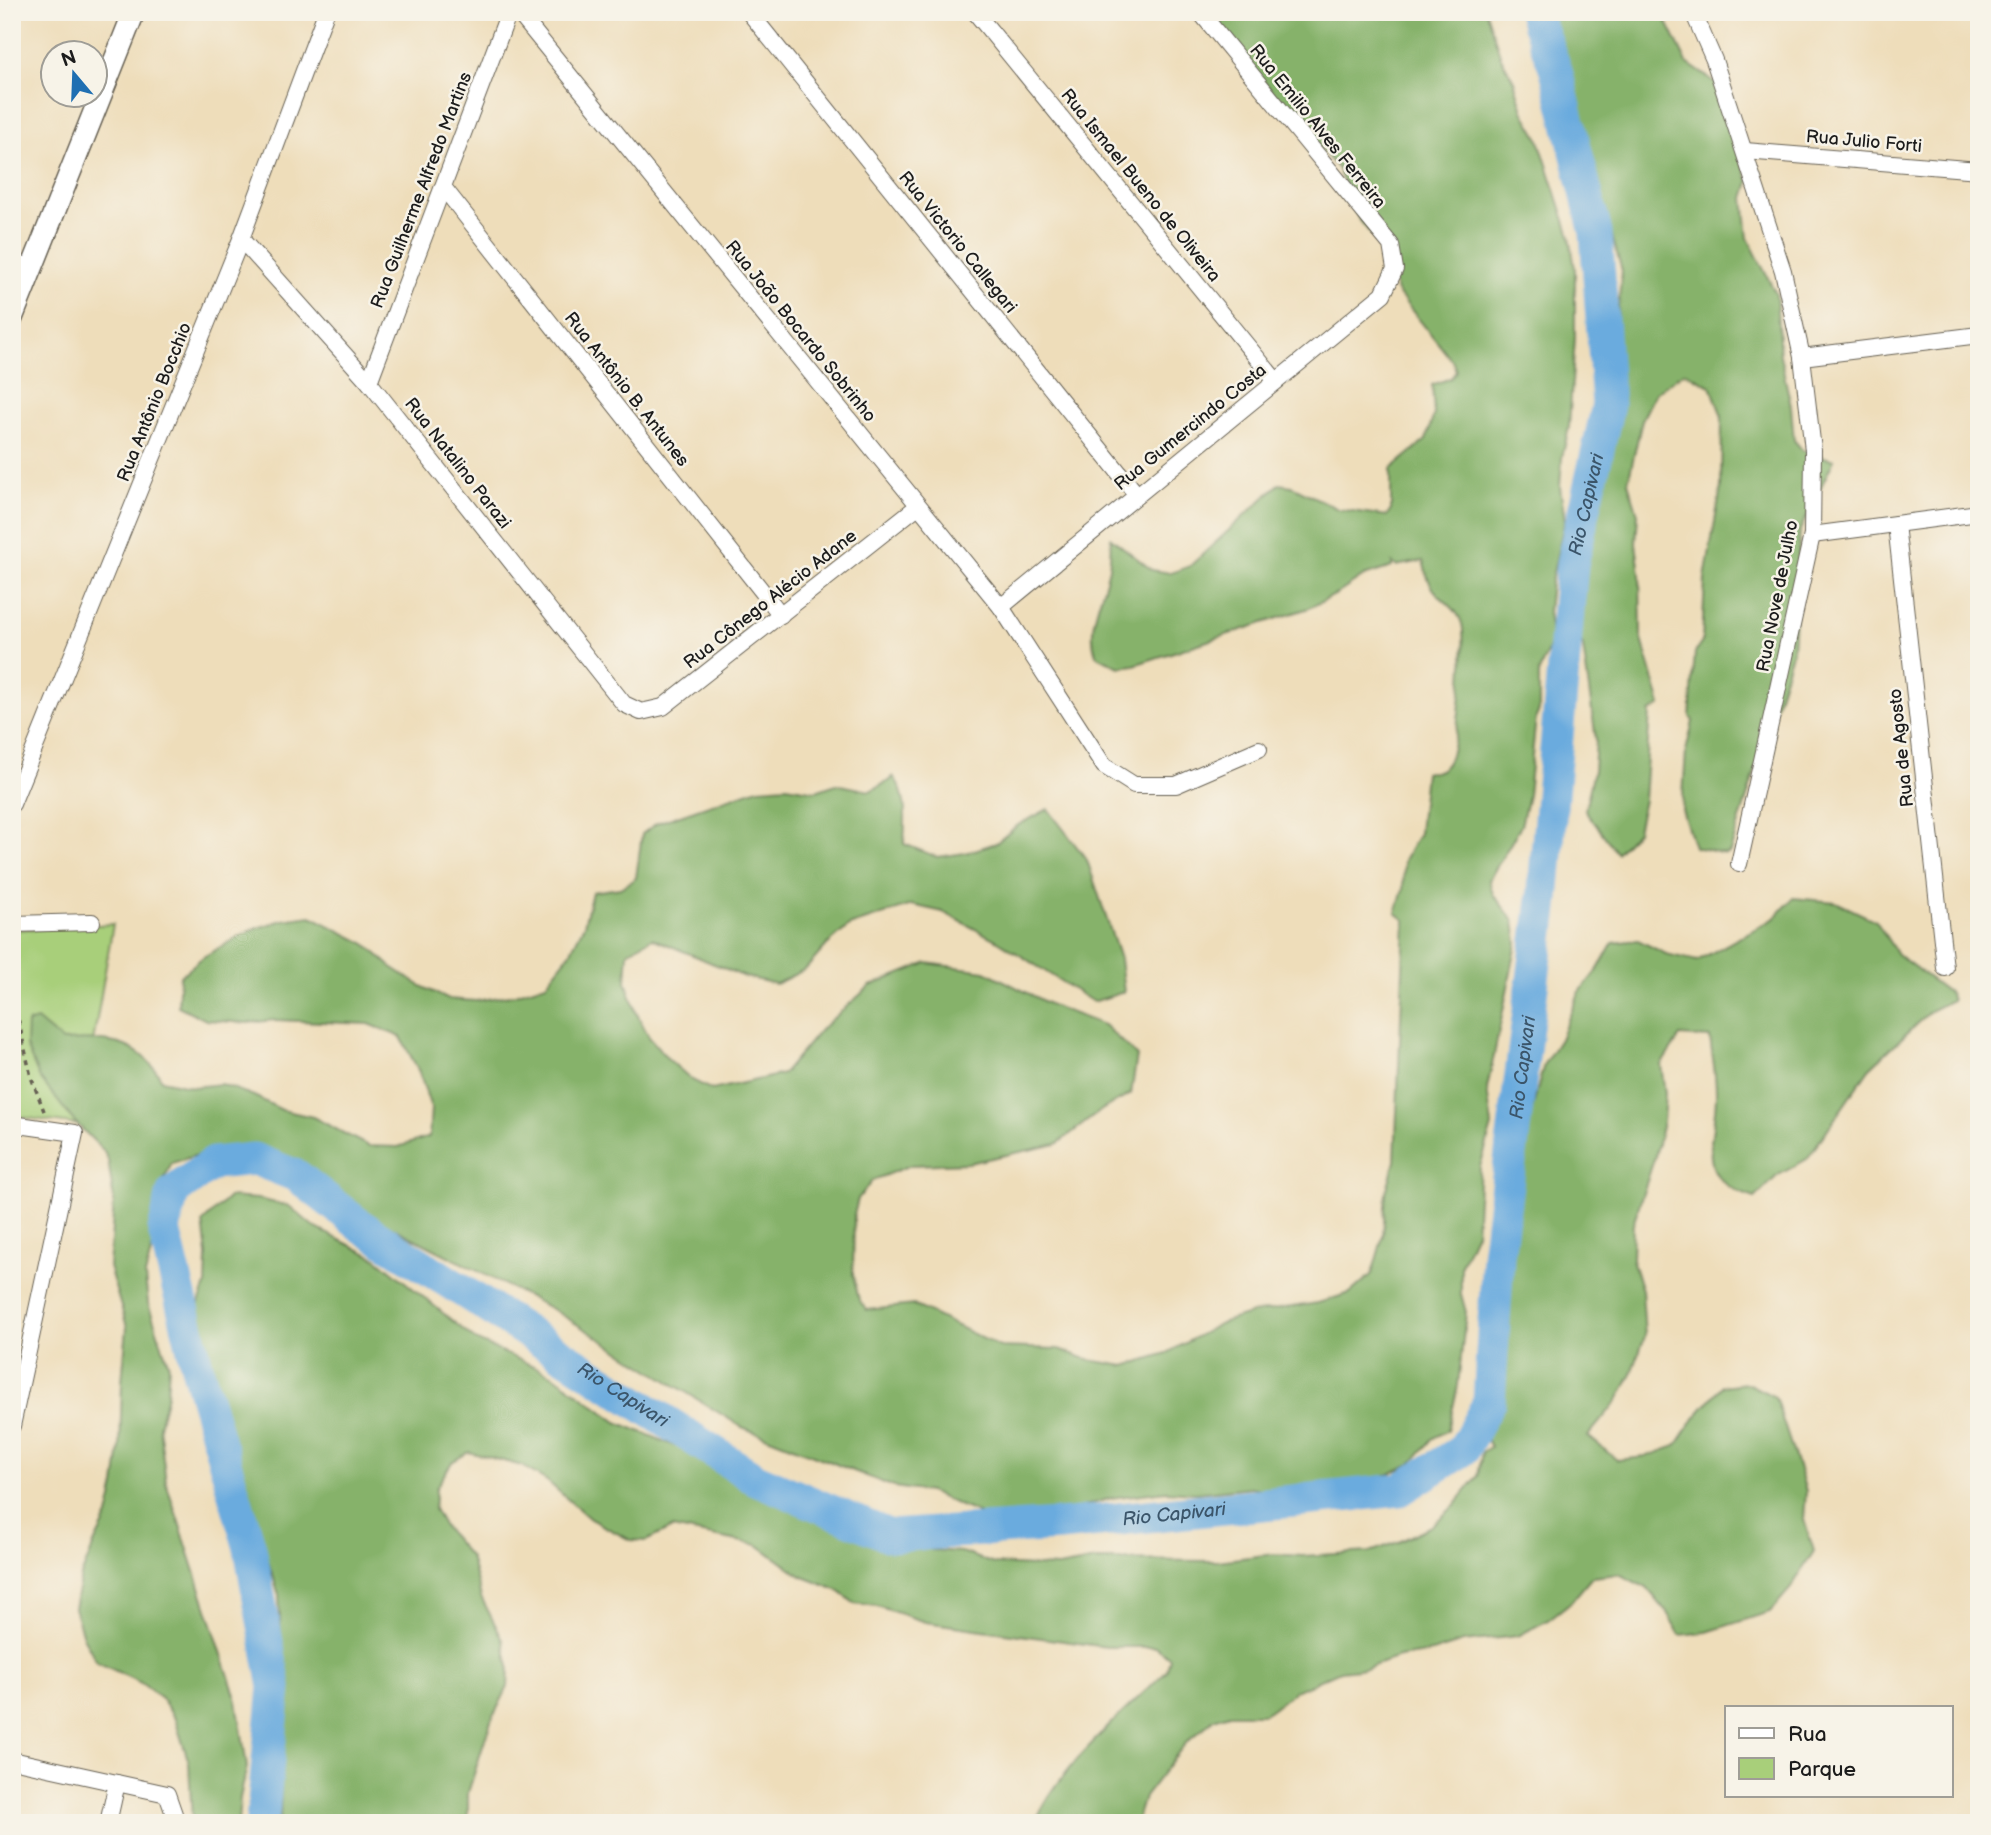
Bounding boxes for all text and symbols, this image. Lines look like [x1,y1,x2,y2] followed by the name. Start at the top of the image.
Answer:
[38,38,108,108] north arrow
[1245,40,1390,212] street label: Rua Emilio Alves Ferreira
[58,46,79,73] text: N
[367,69,476,311] street label: Rua Guilherme Alfredo Martins
[1056,85,1225,286] street label: Rua Ismael Bueno de Oliveira
[1805,126,1923,157] street label: Rua Julio Forti
[894,167,1021,317] street label: Rua Victorio Callegari
[721,236,880,426] street label: Rua João Bocardo Sobrinho
[560,308,693,471] street label: Rua Antônio B. Antunes
[113,320,196,485] street label: Rua Antônio Bocchio
[1110,360,1271,495] street label: Rua Gumercindo Costa
[400,394,515,533] street label: Rua Natalino Parazi
[1564,451,1610,558] water label: Rio Capivari
[1752,519,1802,674] street label: Rua Nove de Julho
[680,525,861,673] street label: Rua Cônego Alécio Adane
[1885,688,1918,808] street label: Rua de Agosto
[1505,1014,1541,1120] water label: Rio Capivari
[573,1358,673,1433] water label: Rio Capivari
[1121,1498,1228,1532] water label: Rio Capivari
[1725,1706,1952,1797] legend
[1788,1722,1827,1747] text: Rua
[1788,1757,1856,1782] text: Parque

